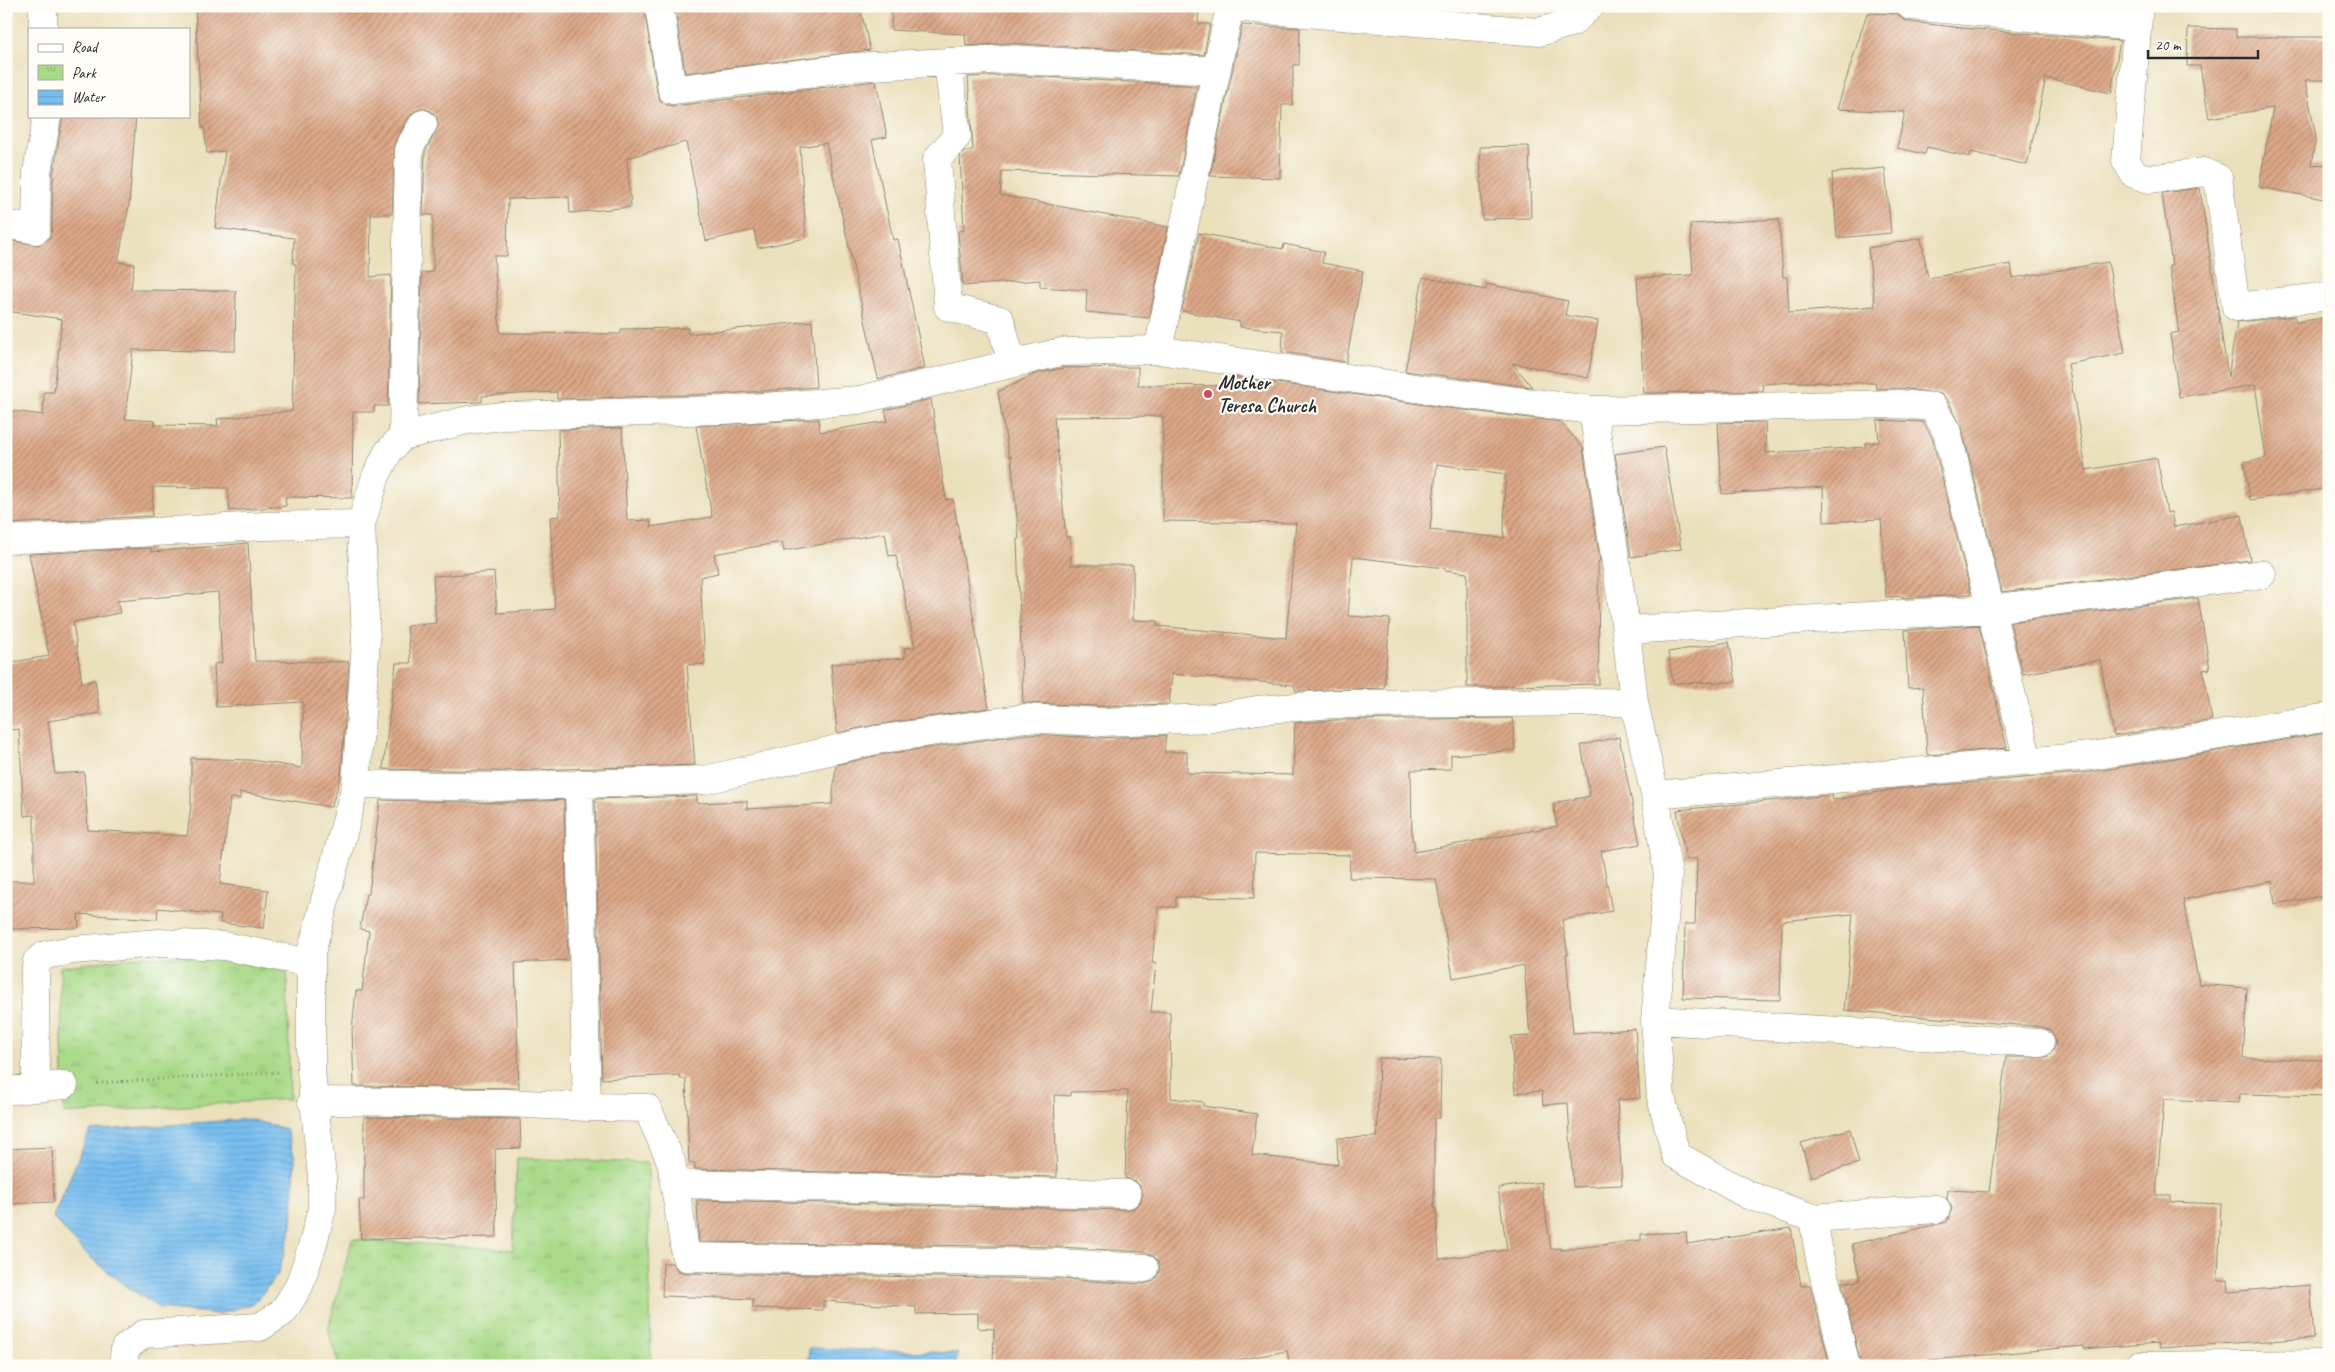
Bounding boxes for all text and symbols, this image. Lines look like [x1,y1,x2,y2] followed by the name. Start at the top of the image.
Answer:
[28,28,190,118] legend
[2148,28,2258,60] scale bar
[2155,36,2182,55] text: 20 m
[72,38,99,57] text: Road
[72,64,97,83] text: Park
[72,88,106,107] text: Water
[1218,370,1317,418] place label: Mother Teresa Church
[1202,388,1214,400] marker: Mother Teresa Church

